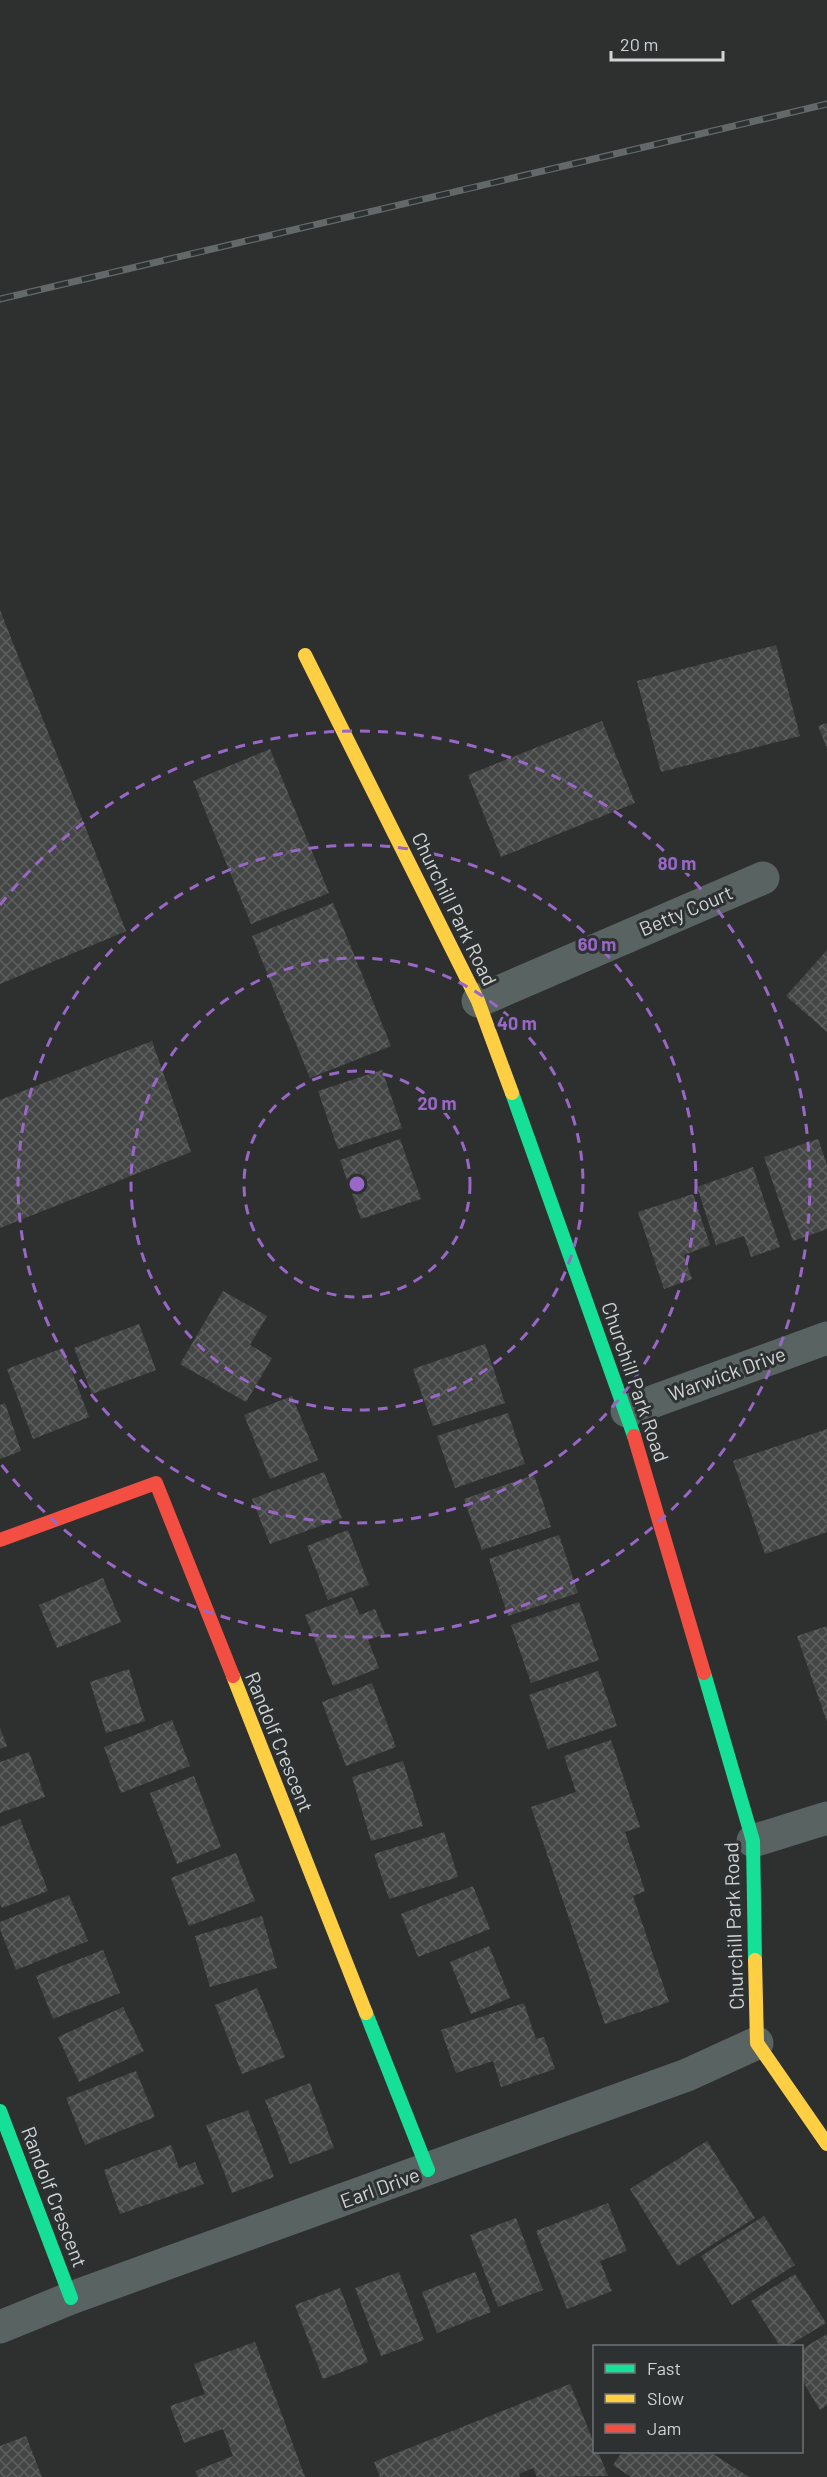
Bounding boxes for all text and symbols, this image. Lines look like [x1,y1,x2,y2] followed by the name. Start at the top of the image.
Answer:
[611,24,724,62] scale bar
[620,33,658,55] text: 20 m
[407,828,502,989] street label: Churchill Park Road
[658,852,696,874] text: 80 m
[635,880,736,941] street label: Betty Court
[578,933,616,955] text: 60 m
[497,1012,537,1034] text: 40 m
[418,1092,456,1114] text: 20 m
[347,1174,367,1194] centre of rings
[597,1298,675,1465] street label: Churchill Park Road
[665,1341,789,1405] street label: Warwick Drive
[241,1668,319,1815] street label: Randolf Crescent
[718,1842,748,2010] street label: Churchill Park Road
[17,2123,93,2271] street label: Randolf Crescent
[337,2162,423,2212] street label: Earl Drive
[593,2345,803,2453] legend
[647,2357,681,2379] text: Fast
[647,2387,684,2409] text: Slow
[647,2417,681,2439] text: Jam

